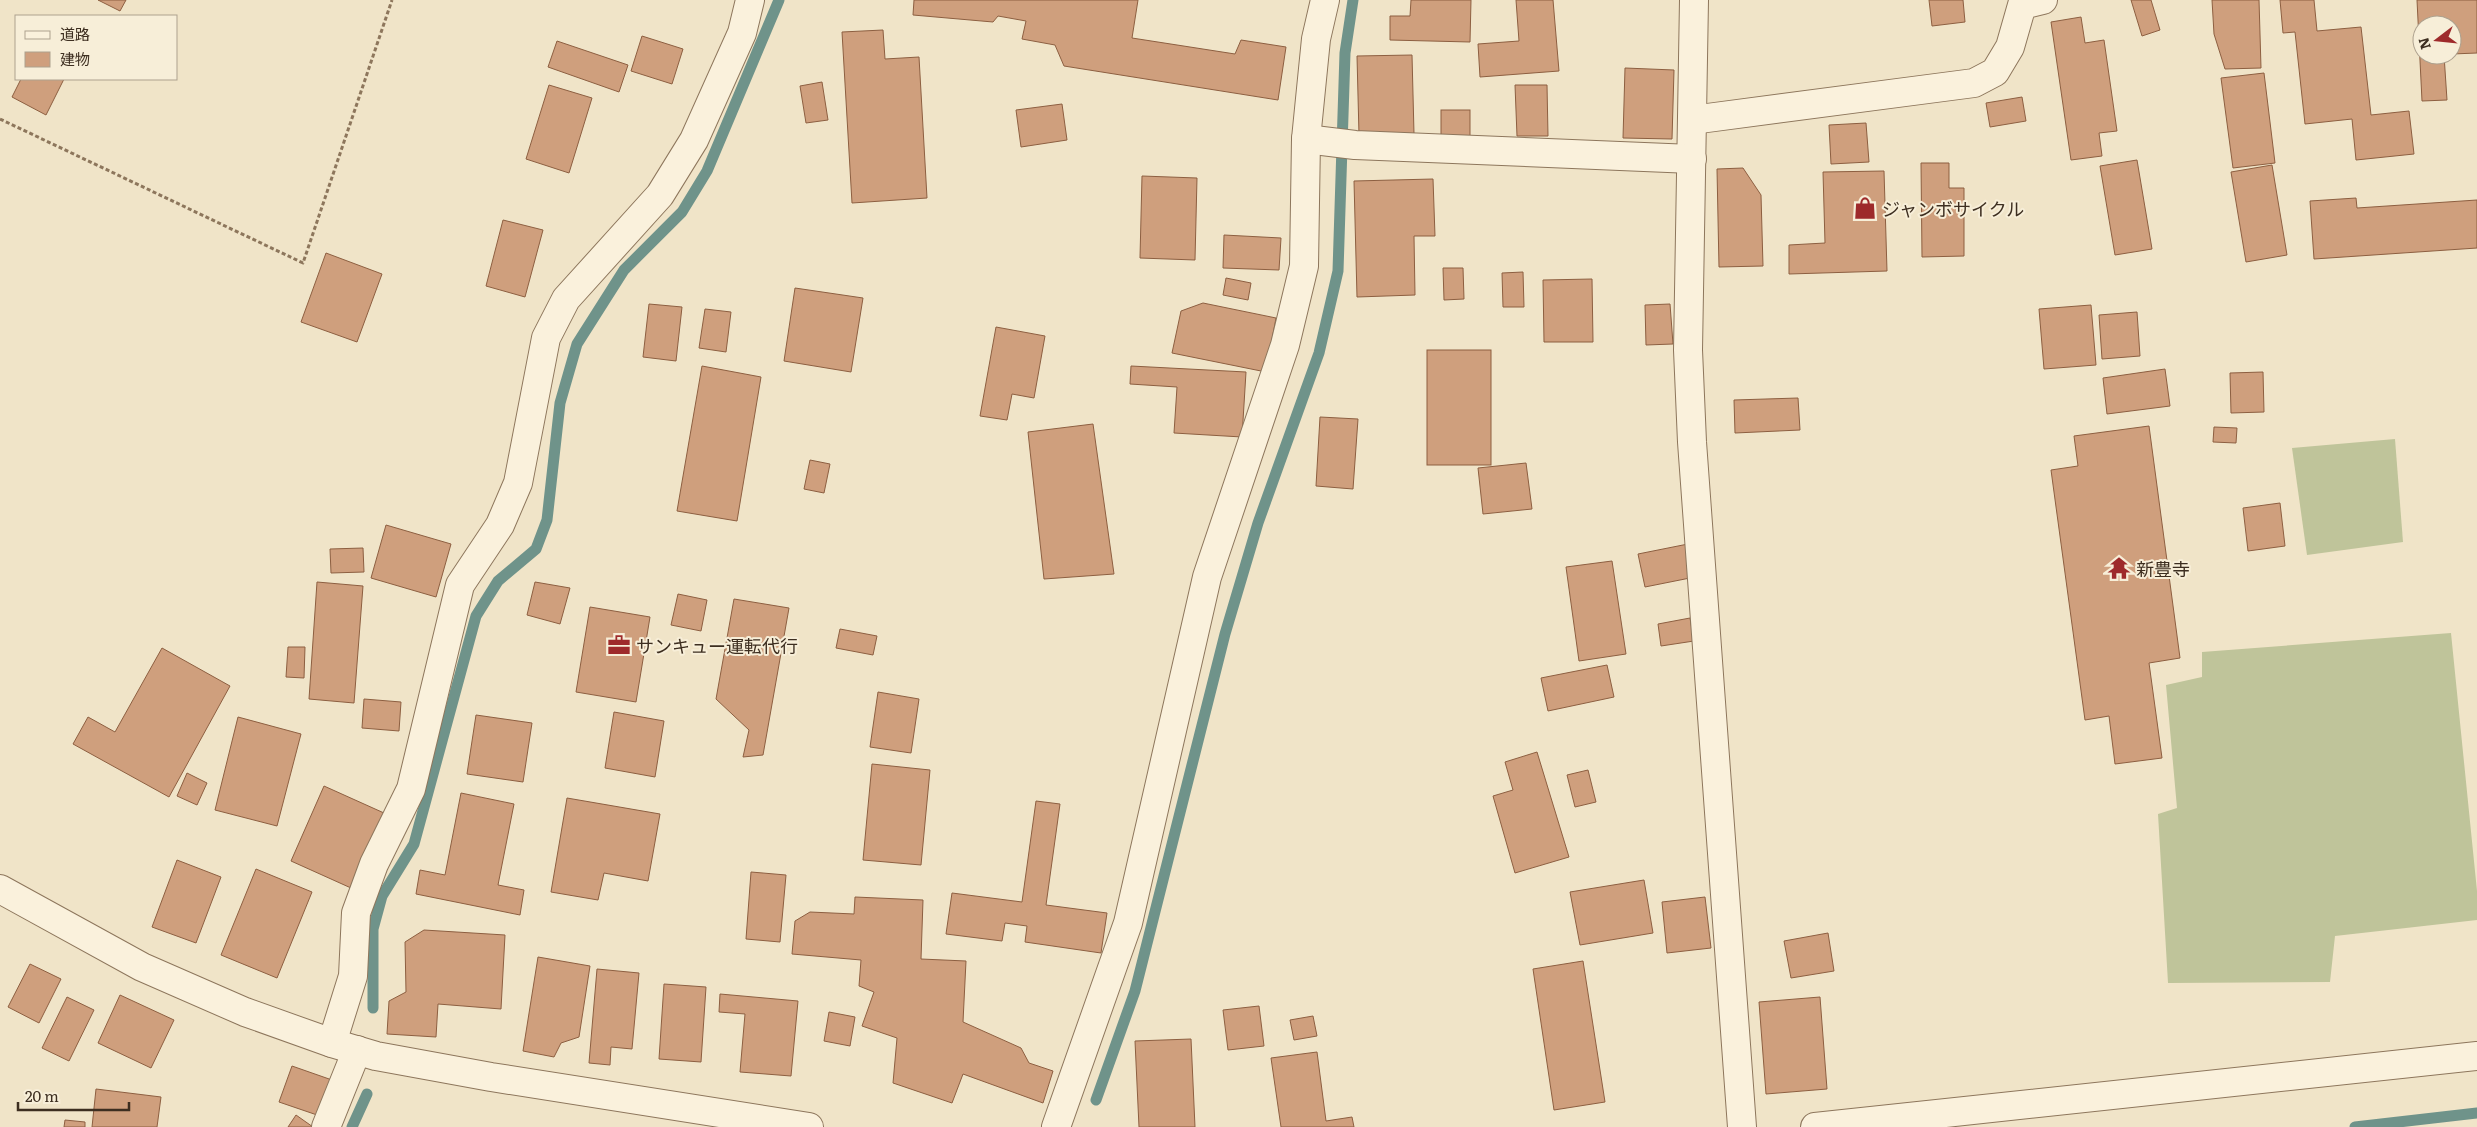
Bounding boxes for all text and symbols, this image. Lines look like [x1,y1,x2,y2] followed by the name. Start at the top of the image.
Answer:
[15,15,178,80] legend
[2412,15,2462,65] north arrow
[60,22,90,45] text: 道路
[2412,35,2435,52] text: N
[60,47,90,70] text: 建物
[1852,195,1878,221] shop icon: ジャンボサイクル
[1882,195,2024,222] place label: ジャンボサイクル
[2106,555,2132,581] temple icon: 新豊寺
[2136,555,2190,582] place label: 新豊寺
[606,632,632,658] office icon: サンキュー運転代行
[636,632,798,659] place label: サンキュー運転代行
[18,1080,129,1112] scale bar
[25,1084,59,1107] text: 20 m

